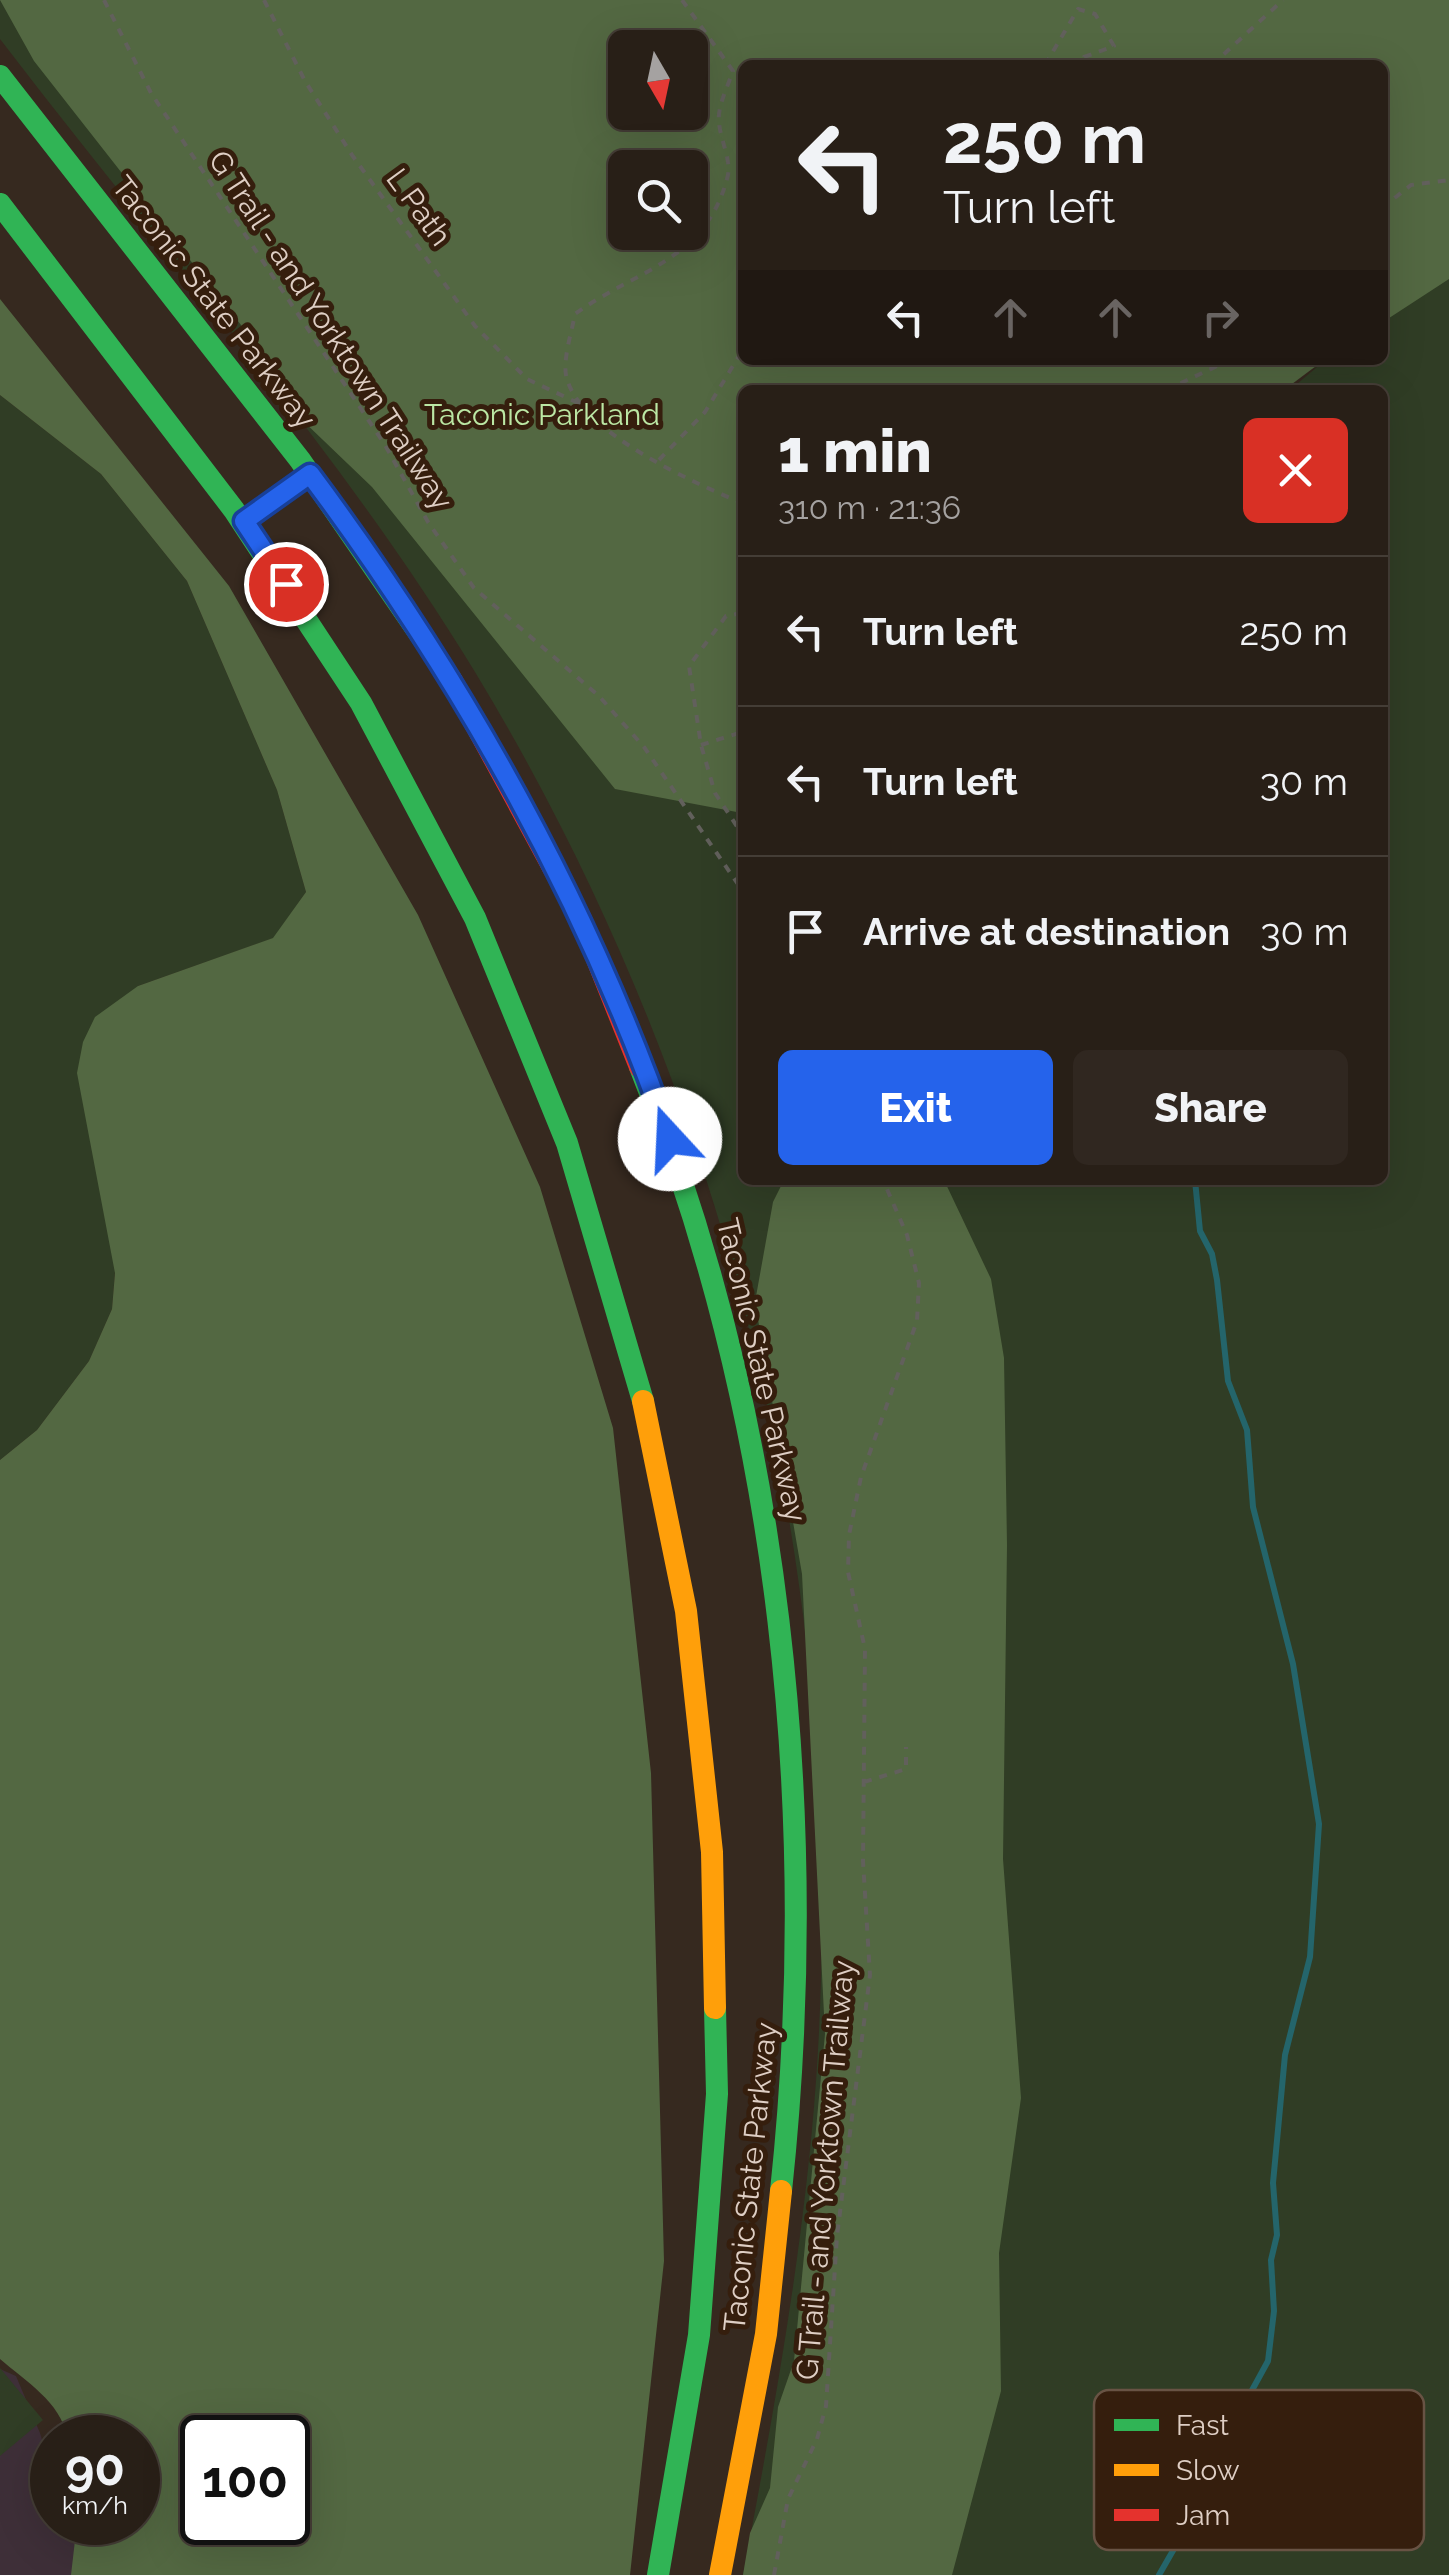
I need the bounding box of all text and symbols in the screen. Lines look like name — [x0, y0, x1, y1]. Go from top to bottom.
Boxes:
north arrow — [608, 30, 708, 130]
map controls — [608, 30, 708, 250]
text: 250 m — [943, 97, 1146, 179]
icon: left — [778, 100, 908, 230]
street label: G Trail - and Yorktown Trailway — [202, 144, 460, 516]
button: search — [608, 150, 708, 250]
street label: L Path — [379, 162, 459, 252]
street label: Taconic State Parkway — [105, 169, 323, 435]
text: Turn left — [943, 181, 1115, 234]
icon: left — [878, 290, 933, 345]
icon: ahead — [983, 290, 1038, 345]
icon: ahead — [1088, 290, 1143, 345]
icon: right — [1193, 290, 1248, 345]
park label: Taconic Parkland — [424, 397, 660, 432]
text: 1 min — [778, 416, 932, 486]
button: close — [1243, 418, 1348, 523]
text: 310 m · 21:36 — [778, 489, 961, 526]
pin — [244, 542, 329, 627]
icon: arrive — [259, 557, 314, 612]
icon: left — [778, 604, 833, 659]
text: Turn left — [863, 609, 1018, 654]
text: 250 m — [1240, 609, 1348, 654]
icon: left — [778, 754, 833, 809]
text: Turn left — [863, 759, 1018, 804]
text: 30 m — [1260, 759, 1348, 804]
icon: arrive — [778, 904, 833, 959]
text: Arrive at destination — [863, 909, 1230, 954]
text: 30 m — [1260, 909, 1348, 954]
button: Exit — [778, 1050, 1053, 1165]
button: Share — [1073, 1050, 1348, 1165]
position arrow — [618, 1087, 722, 1191]
street label: Taconic State Parkway — [710, 1215, 814, 1525]
street label: G Trail - and Yorktown Trailway — [789, 1959, 861, 2381]
street label: Taconic State Parkway — [716, 2021, 784, 2333]
legend — [1094, 2390, 1424, 2550]
text: Fast — [1176, 2409, 1229, 2442]
speed limit sign: 100 — [180, 2415, 310, 2545]
text: 90 — [65, 2438, 125, 2497]
text: Slow — [1176, 2454, 1240, 2487]
text: km/h — [62, 2490, 128, 2520]
text: Jam — [1176, 2499, 1230, 2532]

